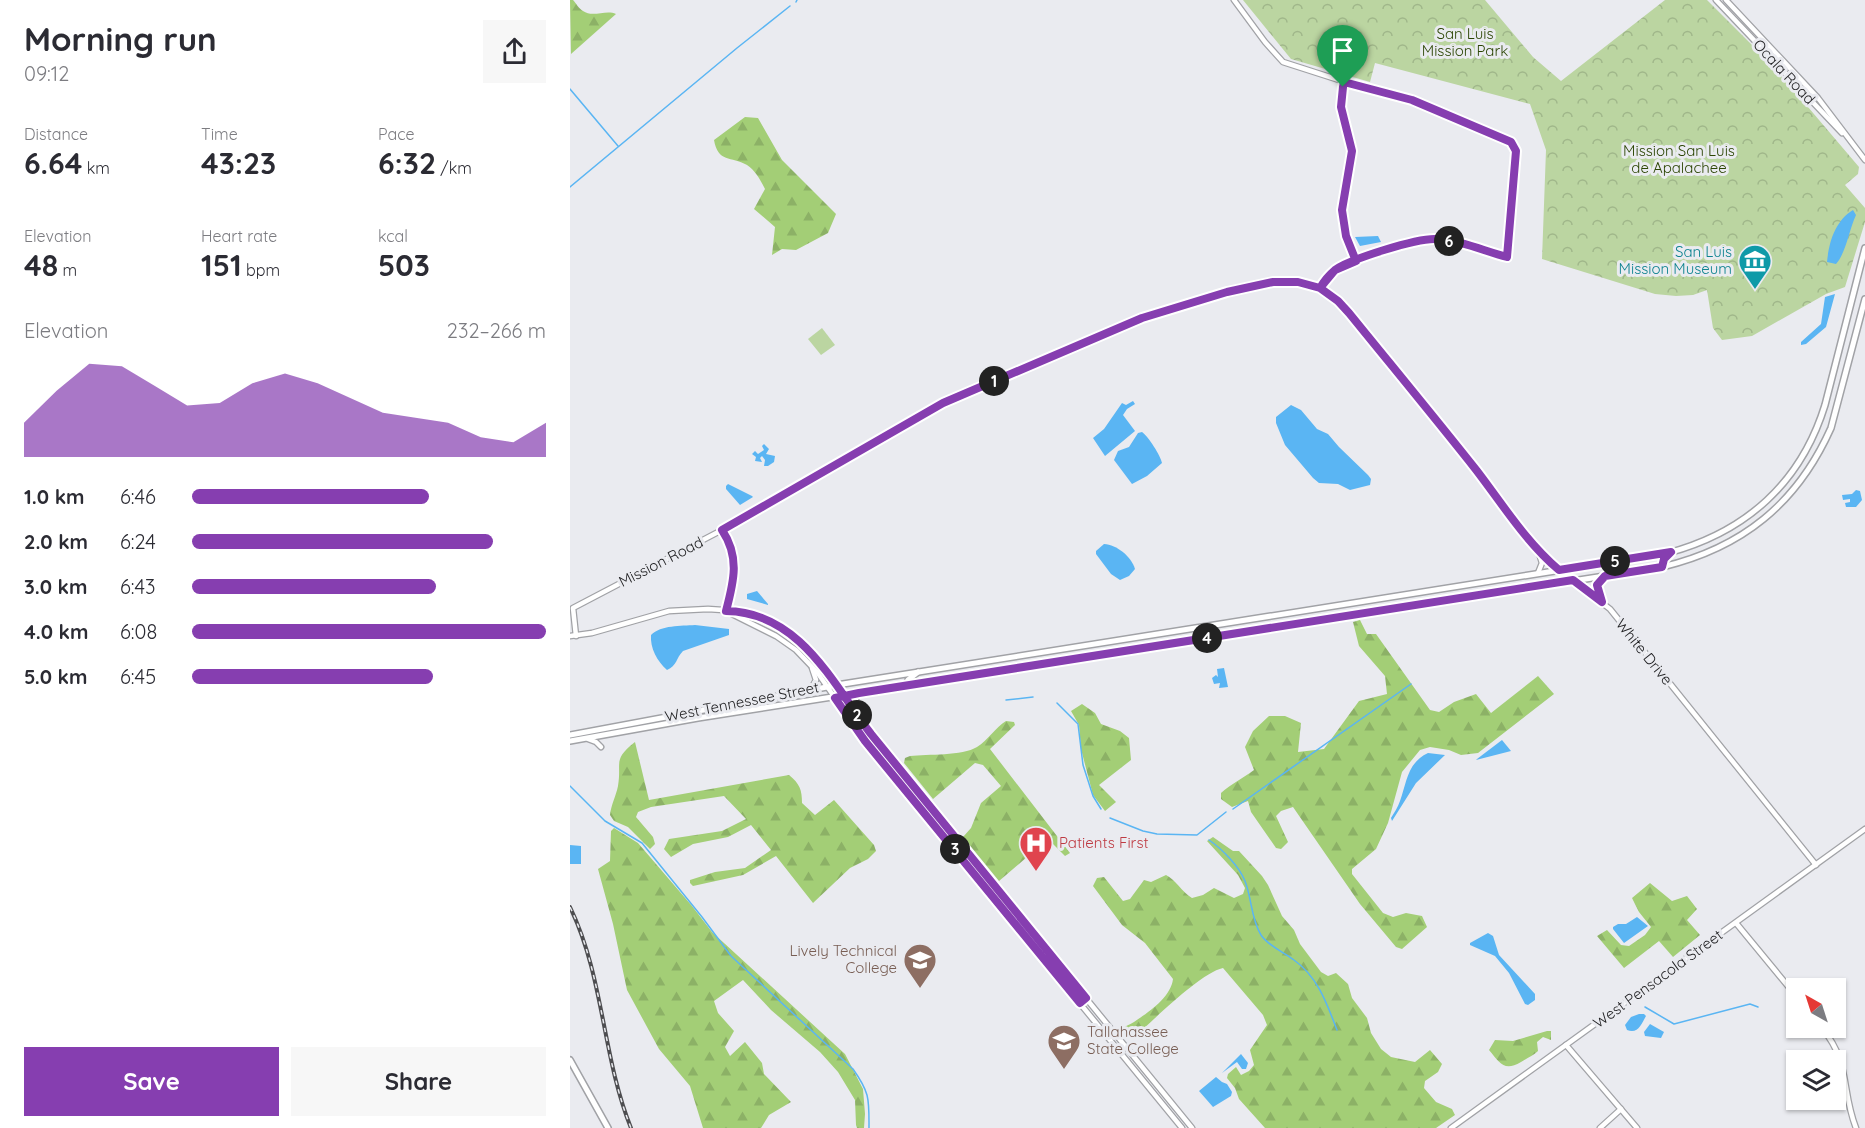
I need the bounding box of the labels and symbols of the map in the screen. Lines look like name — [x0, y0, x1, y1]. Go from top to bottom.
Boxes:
park label: San Luis Mission Park — [1422, 24, 1508, 60]
pin — [1317, 25, 1368, 87]
street label: Ocala Road — [1749, 35, 1819, 108]
park label: Mission San Luis de Apalachee — [1623, 141, 1735, 177]
pin: 6 — [1434, 226, 1464, 256]
place label: San Luis Mission Museum — [1619, 242, 1732, 278]
museum icon: San Luis Mission Museum — [1737, 243, 1773, 290]
pin: 1 — [979, 366, 1009, 396]
street label: Mission Road — [616, 532, 706, 591]
pin: 5 — [1600, 546, 1630, 576]
street label: White Drive — [1612, 615, 1677, 689]
pin: 4 — [1192, 623, 1222, 653]
street label: West Tennessee Street — [663, 677, 821, 726]
pin: 2 — [842, 700, 872, 730]
hospital icon: Patients First — [1018, 825, 1054, 872]
place label: Patients First — [1059, 833, 1149, 852]
pin: 3 — [940, 834, 970, 864]
street label: West Pensacola Street — [1589, 925, 1726, 1032]
place label: Lively Technical College — [789, 941, 897, 977]
school or university icon: Lively Technical College — [902, 942, 938, 989]
north arrow — [1786, 978, 1846, 1038]
place label: Tallahassee State College — [1087, 1022, 1179, 1058]
school or university icon: Tallahassee State College — [1046, 1023, 1082, 1070]

